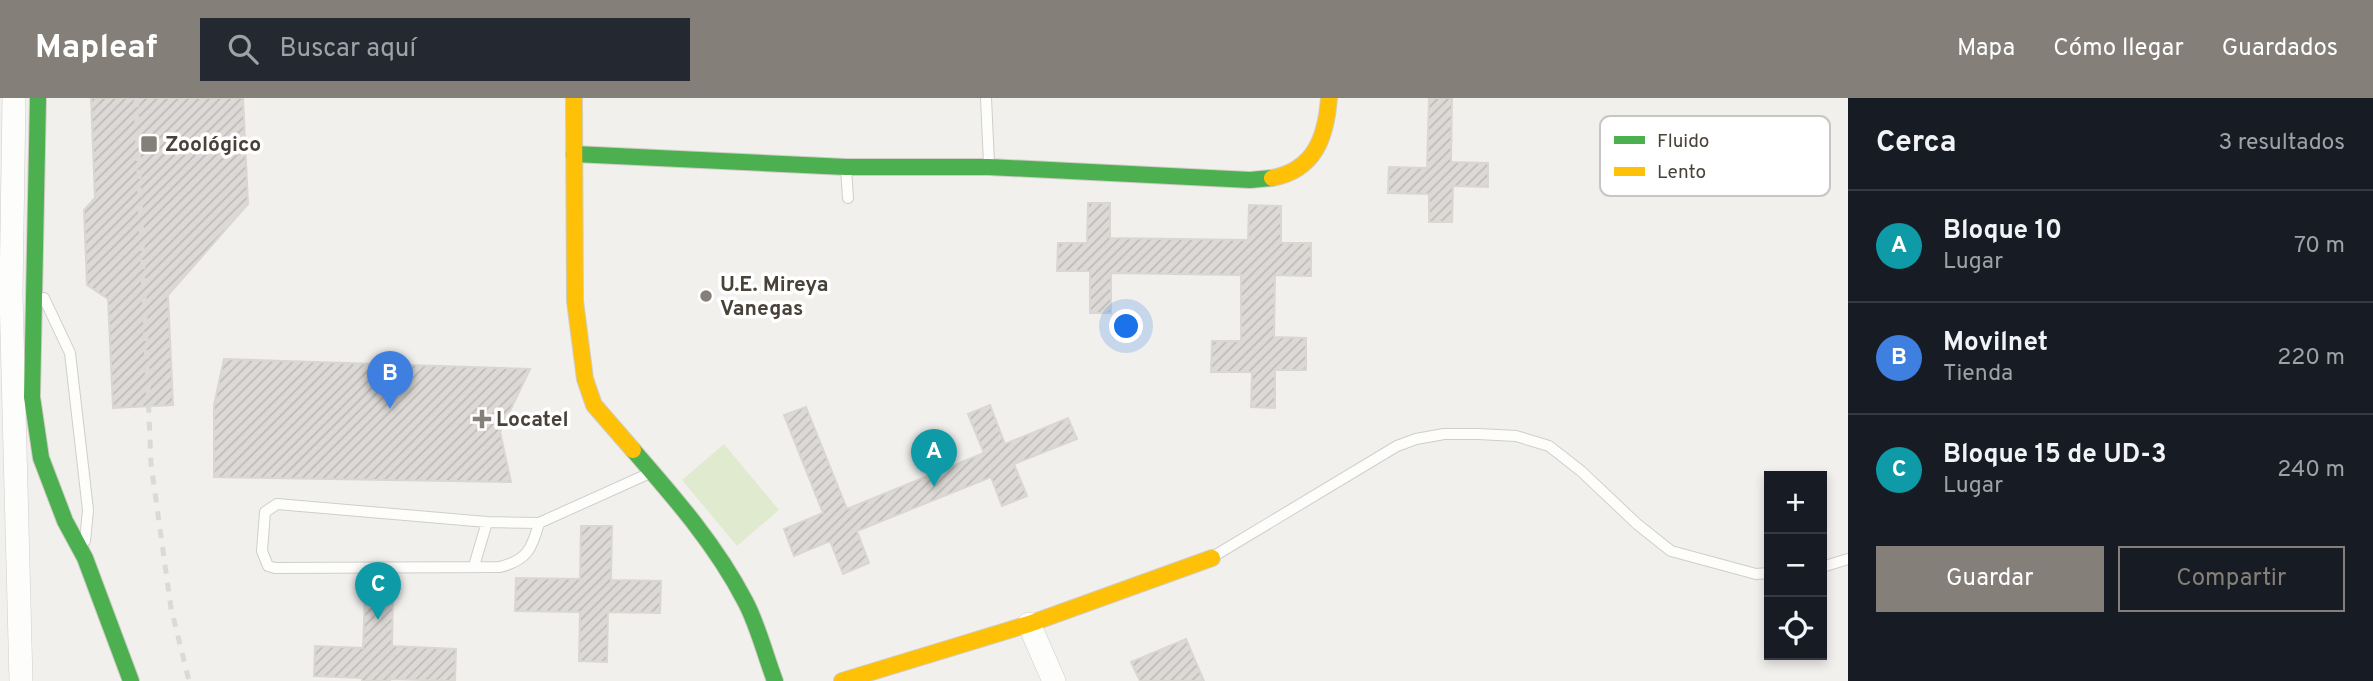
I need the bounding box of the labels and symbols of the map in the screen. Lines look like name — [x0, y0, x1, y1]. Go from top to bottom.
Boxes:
legend — [1600, 116, 1830, 196]
text: Fluido — [1657, 130, 1709, 154]
place label: Zoológico — [165, 132, 261, 159]
marker: Zoológico — [139, 134, 159, 154]
text: Lento — [1657, 161, 1706, 185]
place label: U.E. Mireya Vanegas — [720, 272, 828, 323]
marker: U.E. Mireya Vanegas — [698, 288, 714, 304]
your location — [1109, 309, 1143, 343]
pin: B — [367, 351, 413, 409]
place label: Locatel — [496, 407, 569, 434]
marker: Locatel — [474, 411, 490, 427]
pin: A — [911, 429, 957, 487]
pin: C — [355, 562, 401, 620]

